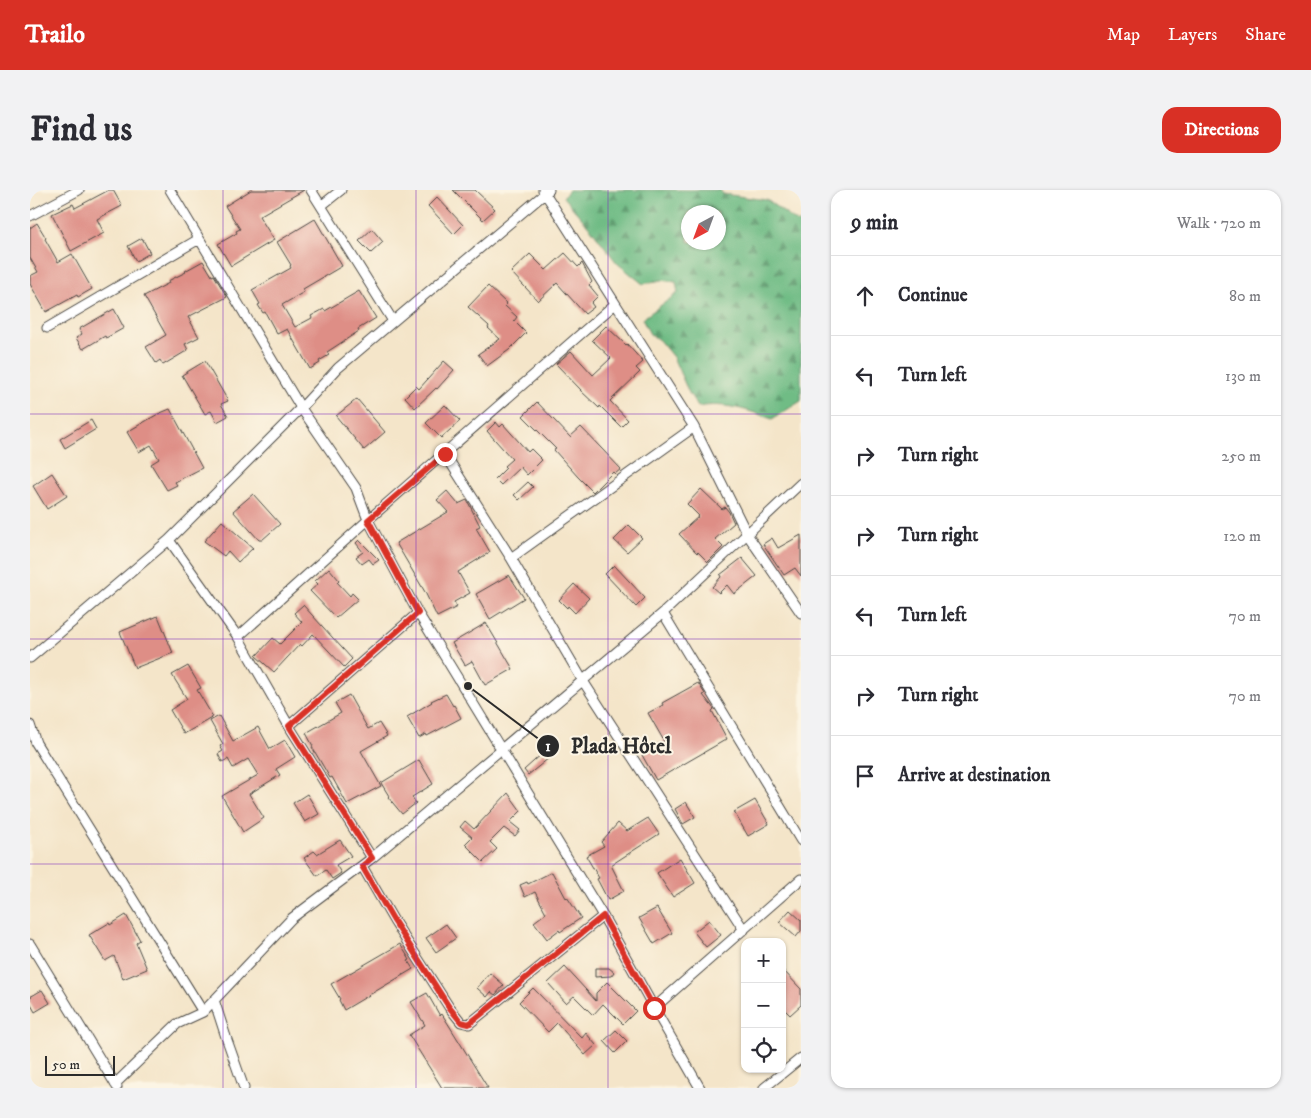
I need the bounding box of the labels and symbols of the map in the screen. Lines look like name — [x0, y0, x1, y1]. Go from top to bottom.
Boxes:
north arrow — [681, 205, 726, 250]
route end — [434, 443, 457, 466]
callout: Plada Hôtel — [535, 728, 681, 764]
text: Plada Hôtel — [571, 734, 672, 760]
text: 1 — [545, 737, 551, 756]
route start — [643, 997, 666, 1020]
scale bar — [45, 1053, 115, 1076]

